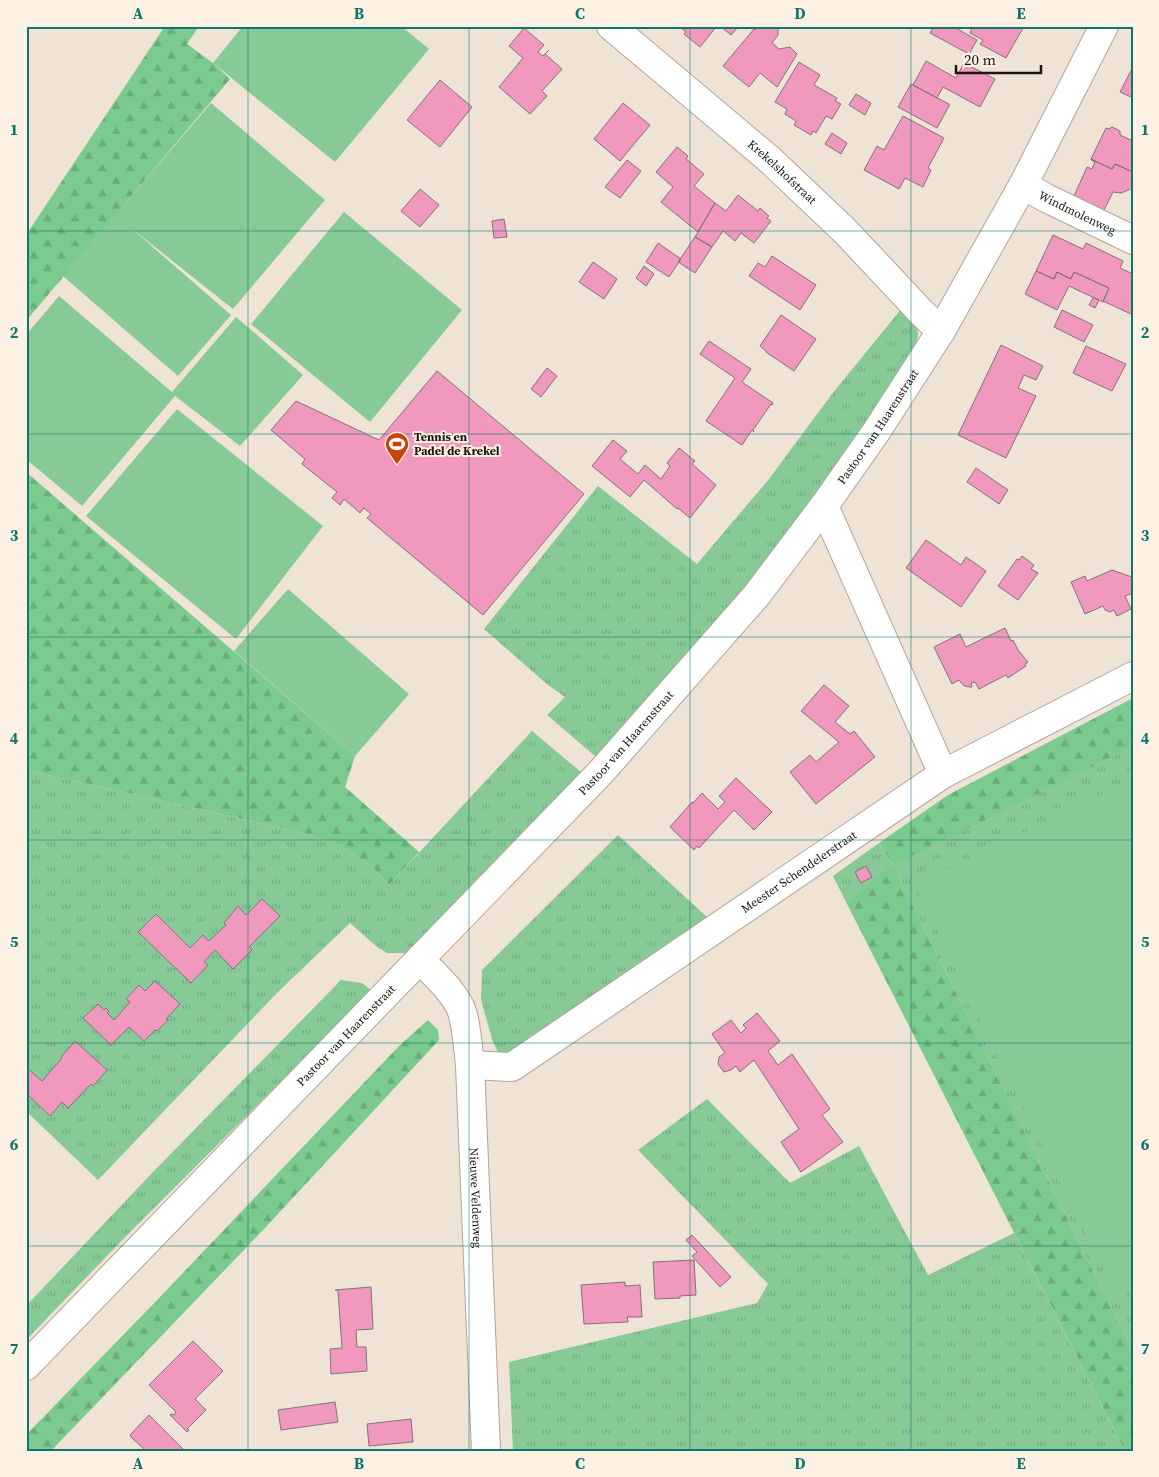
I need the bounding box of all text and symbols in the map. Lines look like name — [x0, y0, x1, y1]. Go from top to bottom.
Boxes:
text: A — [133, 2, 144, 24]
text: B — [354, 2, 365, 24]
text: C — [575, 2, 585, 24]
text: D — [794, 2, 806, 24]
text: E — [1016, 2, 1026, 24]
scale bar — [956, 42, 1042, 74]
text: 20 m — [964, 49, 996, 70]
text: 1 — [10, 118, 18, 140]
text: 1 — [1141, 118, 1149, 140]
street label: Krekelshofstraat — [744, 136, 820, 208]
street label: Windmolenweg — [1036, 187, 1119, 239]
text: 2 — [10, 321, 19, 343]
text: 2 — [1141, 321, 1150, 343]
street label: Pastoor van Haarenstraat — [834, 366, 922, 487]
place label: Tennis en Padel de Krekel — [414, 429, 500, 459]
sports icon: Tennis en Padel de Krekel — [384, 431, 410, 465]
text: 3 — [10, 524, 19, 546]
text: 3 — [1141, 524, 1150, 546]
street label: Pastoor van Haarenstraat — [575, 687, 677, 799]
text: 4 — [10, 727, 19, 749]
text: 4 — [1141, 727, 1150, 749]
street label: Meester Schendelerstraat — [738, 827, 860, 917]
text: 5 — [10, 930, 19, 952]
text: 5 — [1141, 930, 1150, 952]
street label: Pastoor van Haarenstraat — [293, 981, 399, 1090]
text: 6 — [10, 1133, 19, 1155]
text: 6 — [1141, 1133, 1150, 1155]
street label: Nieuwe Veldenweg — [465, 1147, 486, 1248]
text: 7 — [10, 1337, 19, 1359]
text: 7 — [1141, 1337, 1150, 1359]
text: A — [133, 1452, 144, 1474]
text: B — [354, 1452, 365, 1474]
text: C — [575, 1452, 585, 1474]
text: D — [794, 1452, 806, 1474]
text: E — [1016, 1452, 1026, 1474]

